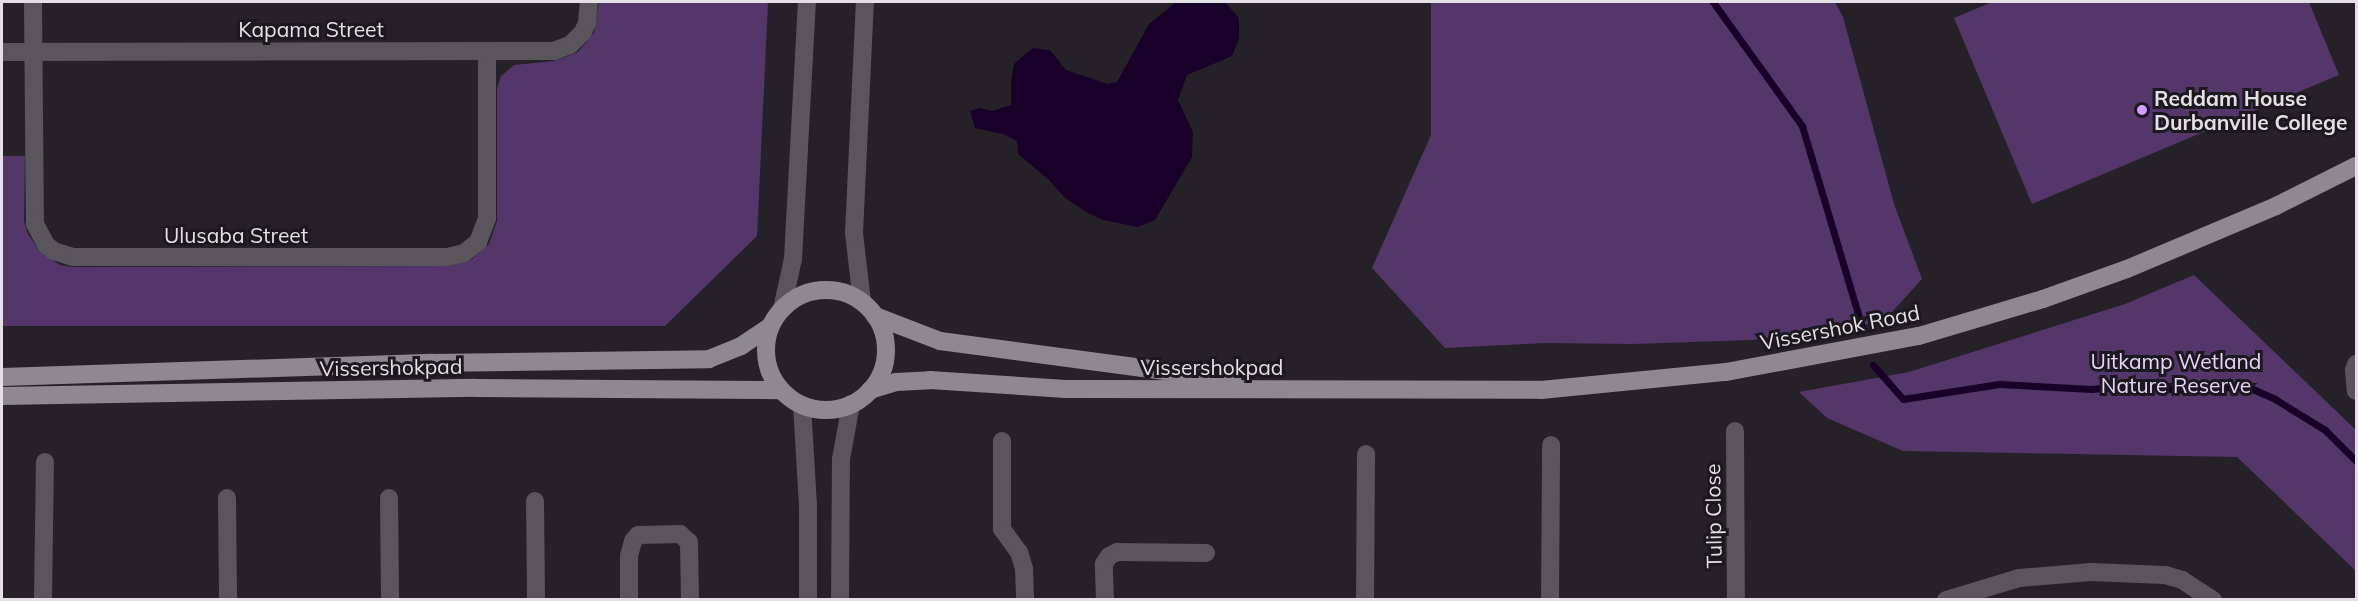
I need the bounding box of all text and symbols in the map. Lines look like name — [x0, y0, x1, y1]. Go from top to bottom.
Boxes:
street label: Kapama Street — [238, 16, 384, 42]
place label: Reddam House Durbanville College — [2154, 85, 2348, 135]
marker: Reddam House Durbanville College — [2135, 103, 2149, 117]
street label: Ulusaba Street — [164, 222, 308, 248]
street label: Vissershok Road — [1758, 299, 1922, 355]
park label: Uitkamp Wetland Nature Reserve — [2091, 348, 2261, 398]
street label: Vissershokpad — [319, 353, 463, 381]
street label: Vissershokpad — [1141, 354, 1283, 380]
street label: Tulip Close — [1699, 464, 1727, 568]

